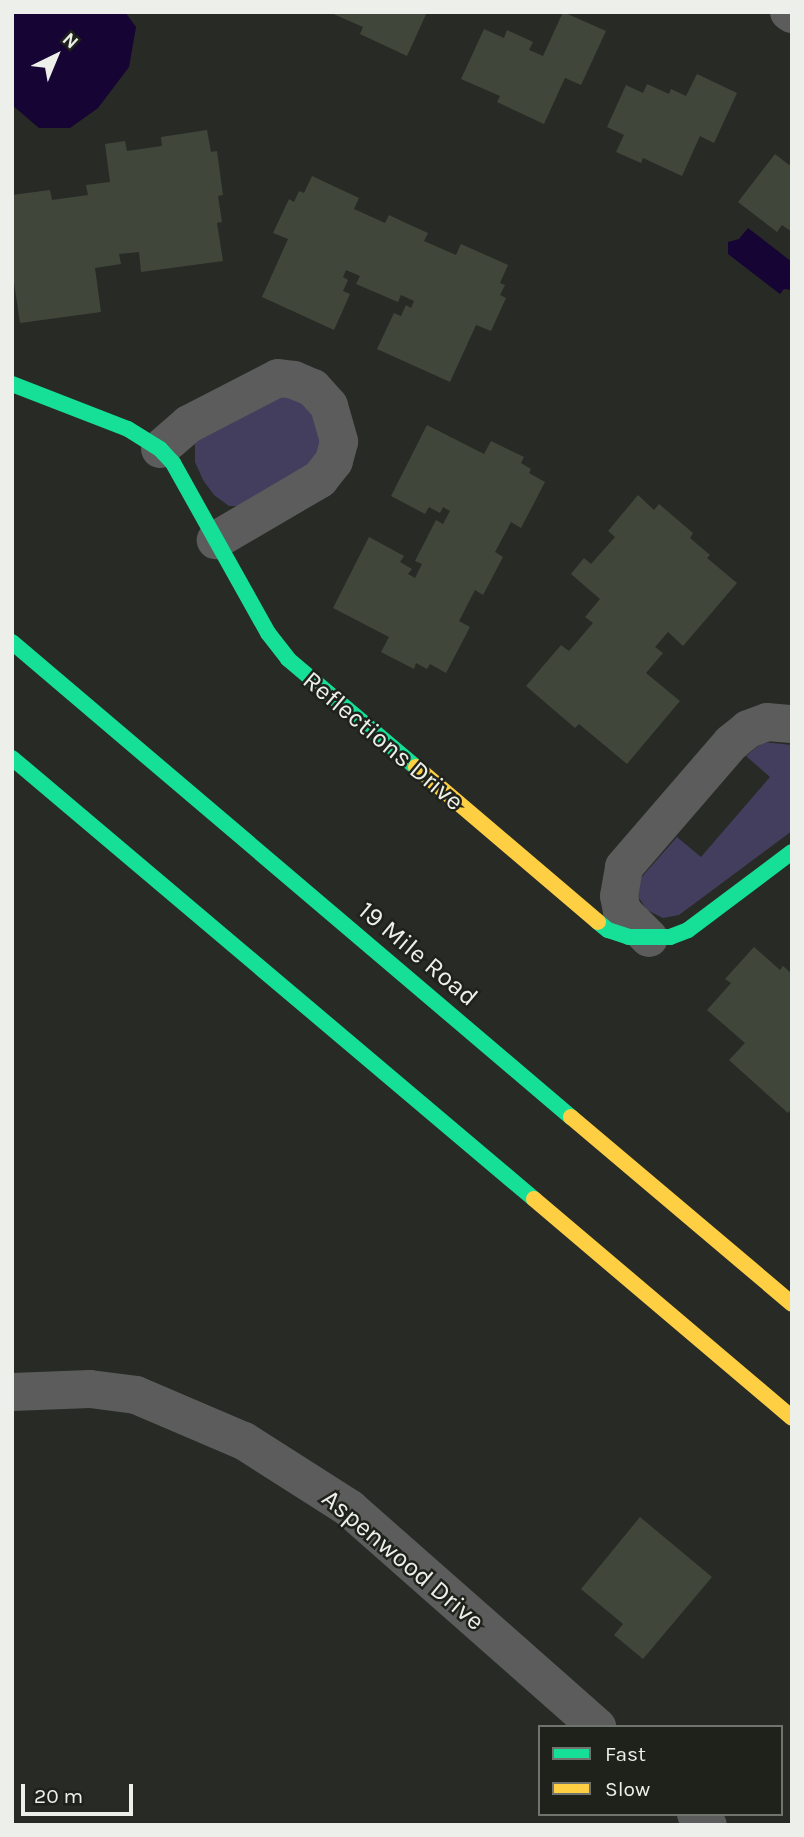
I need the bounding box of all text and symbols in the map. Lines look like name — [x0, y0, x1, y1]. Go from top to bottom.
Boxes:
north arrow — [21, 21, 91, 91]
text: N — [58, 28, 83, 53]
street label: Reflections Drive — [296, 665, 470, 817]
street label: 19 Mile Road — [352, 895, 484, 1013]
street label: Aspenwood Drive — [315, 1483, 491, 1637]
legend — [538, 1725, 783, 1816]
text: Fast — [605, 1742, 646, 1766]
scale bar — [24, 1770, 136, 1814]
text: Slow — [605, 1777, 650, 1801]
text: 20 m — [34, 1784, 83, 1808]

